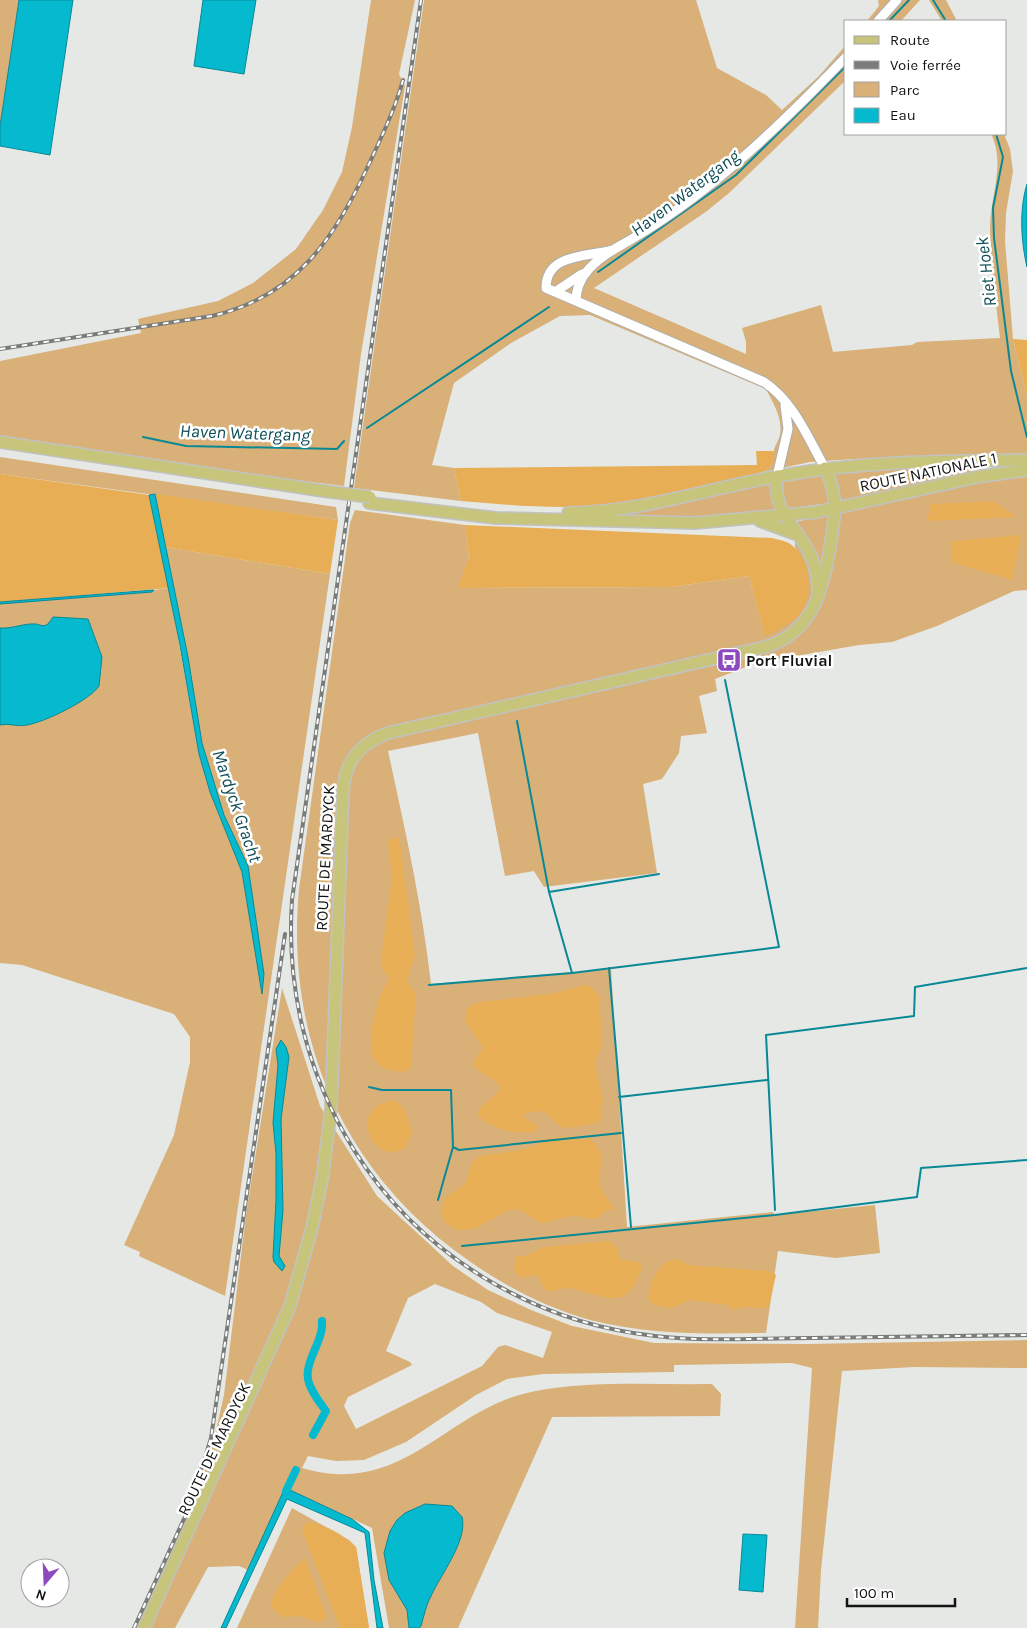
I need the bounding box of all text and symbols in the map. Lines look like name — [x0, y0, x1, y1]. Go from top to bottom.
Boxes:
legend — [844, 20, 1007, 135]
text: Route — [890, 31, 930, 49]
text: Voie ferrée — [890, 56, 961, 74]
text: Parc — [890, 81, 920, 99]
text: Eau — [890, 106, 916, 124]
water label: Haven Watergang — [626, 144, 744, 241]
water label: Riet Hoek — [971, 235, 1001, 308]
water label: Haven Watergang — [179, 420, 311, 446]
street label: ROUTE NATIONALE 1 — [858, 448, 998, 496]
bus stop icon: Port Fluvial — [716, 647, 742, 673]
place label: Port Fluvial — [746, 651, 832, 670]
water label: Mardyck Gracht — [207, 747, 267, 866]
street label: ROUTE DE MARDYCK — [312, 785, 338, 931]
street label: ROUTE DE MARDYCK — [174, 1379, 255, 1519]
north arrow — [20, 1558, 70, 1608]
scale bar — [847, 1576, 954, 1608]
text: 100 m — [854, 1584, 894, 1602]
text: N — [33, 1585, 48, 1604]

